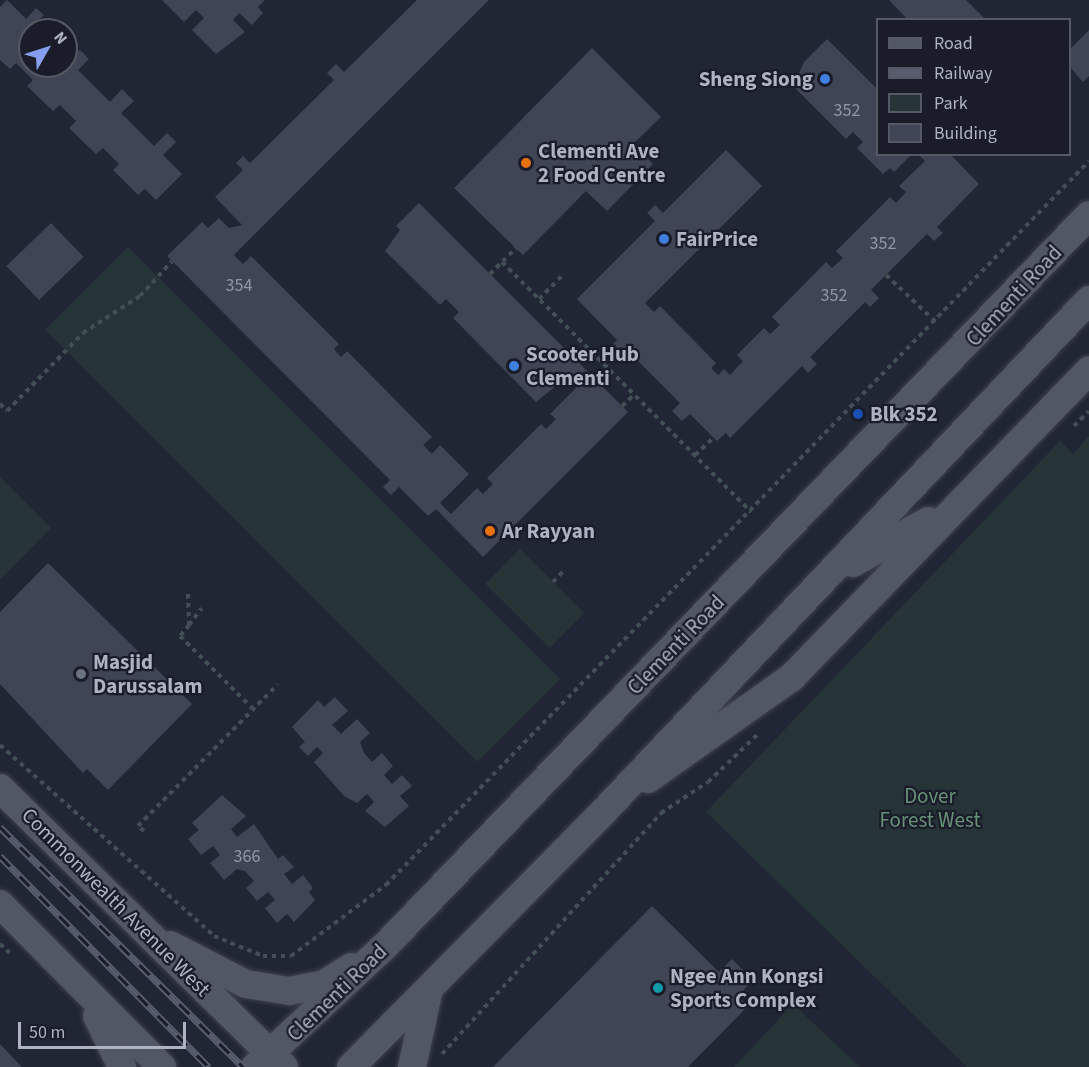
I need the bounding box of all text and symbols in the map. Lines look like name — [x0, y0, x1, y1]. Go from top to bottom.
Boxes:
north arrow — [18, 18, 78, 78]
legend — [876, 18, 1071, 156]
text: N — [49, 27, 72, 49]
text: Road — [934, 31, 973, 56]
text: Railway — [934, 61, 993, 86]
place label: Sheng Siong — [699, 66, 813, 92]
marker: Sheng Siong — [818, 72, 832, 86]
text: Park — [934, 91, 968, 116]
house number: 352 — [834, 100, 860, 122]
text: Building — [934, 121, 997, 146]
place label: Clementi Ave 2 Food Centre — [538, 138, 666, 188]
marker: Clementi Ave 2 Food Centre — [519, 156, 533, 170]
place label: FairPrice — [676, 226, 758, 252]
marker: FairPrice — [657, 232, 671, 246]
house number: 352 — [870, 233, 896, 255]
street label: Clementi Road — [961, 240, 1067, 352]
house number: 354 — [226, 275, 252, 297]
house number: 352 — [821, 285, 847, 307]
place label: Scooter Hub Clementi — [526, 341, 639, 391]
marker: Scooter Hub Clementi — [507, 359, 521, 373]
place label: Blk 352 — [870, 401, 938, 427]
marker: Blk 352 — [851, 407, 865, 421]
place label: Ar Rayyan — [502, 518, 595, 544]
marker: Ar Rayyan — [483, 524, 497, 538]
street label: Clementi Road — [622, 590, 730, 700]
place label: Masjid Darussalam — [93, 649, 202, 699]
marker: Masjid Darussalam — [74, 667, 88, 681]
park label: Dover Forest West — [879, 783, 981, 833]
street label: Commonwealth Avenue West — [17, 803, 215, 1001]
house number: 366 — [234, 846, 260, 868]
street label: Clementi Road — [282, 939, 392, 1047]
place label: Ngee Ann Kongsi Sports Complex — [670, 963, 824, 1013]
marker: Ngee Ann Kongsi Sports Complex — [651, 981, 665, 995]
scale bar — [21, 1010, 189, 1048]
text: 50 m — [29, 1020, 65, 1045]

